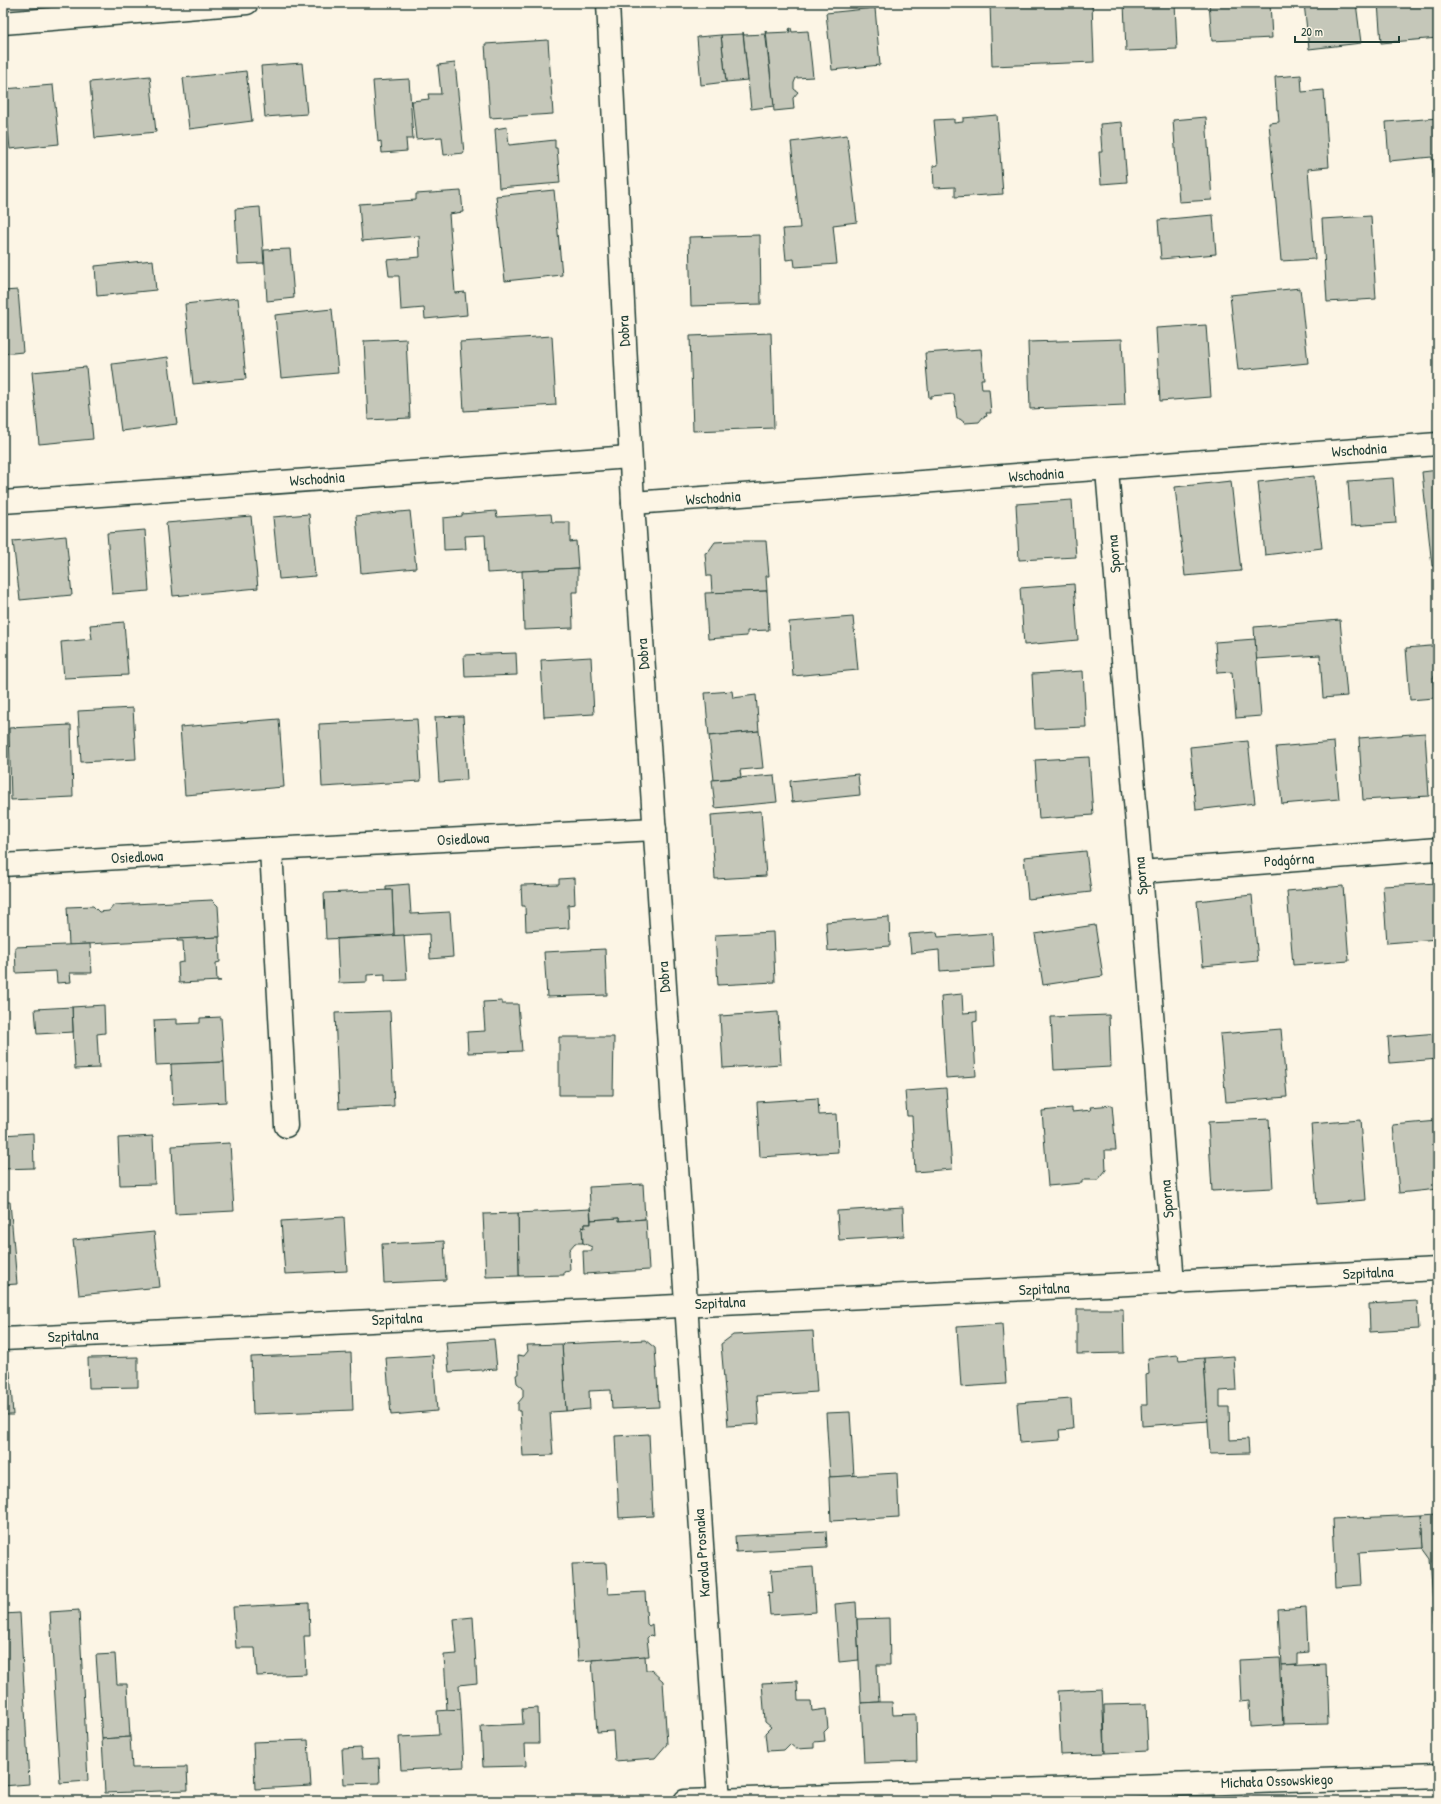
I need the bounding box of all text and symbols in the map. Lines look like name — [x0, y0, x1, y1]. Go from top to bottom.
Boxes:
scale bar — [1295, 18, 1399, 44]
text: 20 m — [1301, 23, 1323, 40]
street label: Dobra — [612, 315, 635, 347]
street label: Wschodnia — [1331, 437, 1387, 462]
street label: Wschodnia — [1008, 462, 1064, 487]
street label: Wschodnia — [289, 466, 345, 491]
street label: Wschodnia — [685, 485, 741, 510]
street label: Sporna — [1101, 534, 1126, 574]
street label: Dobra — [631, 638, 654, 670]
street label: Osiedlowa — [436, 827, 490, 850]
street label: Osiedlowa — [110, 845, 164, 868]
street label: Podgórna — [1263, 847, 1315, 872]
street label: Sporna — [1128, 856, 1153, 896]
street label: Dobra — [652, 961, 675, 993]
street label: Sporna — [1154, 1179, 1179, 1219]
street label: Szpitalna — [1342, 1261, 1394, 1284]
street label: Szpitalna — [1018, 1277, 1070, 1300]
street label: Szpitalna — [694, 1291, 746, 1314]
street label: Szpitalna — [371, 1307, 423, 1330]
street label: Szpitalna — [47, 1324, 99, 1347]
street label: Karola Prosnaka — [688, 1508, 715, 1598]
street label: Michała Ossowskiego — [1221, 1768, 1333, 1793]

